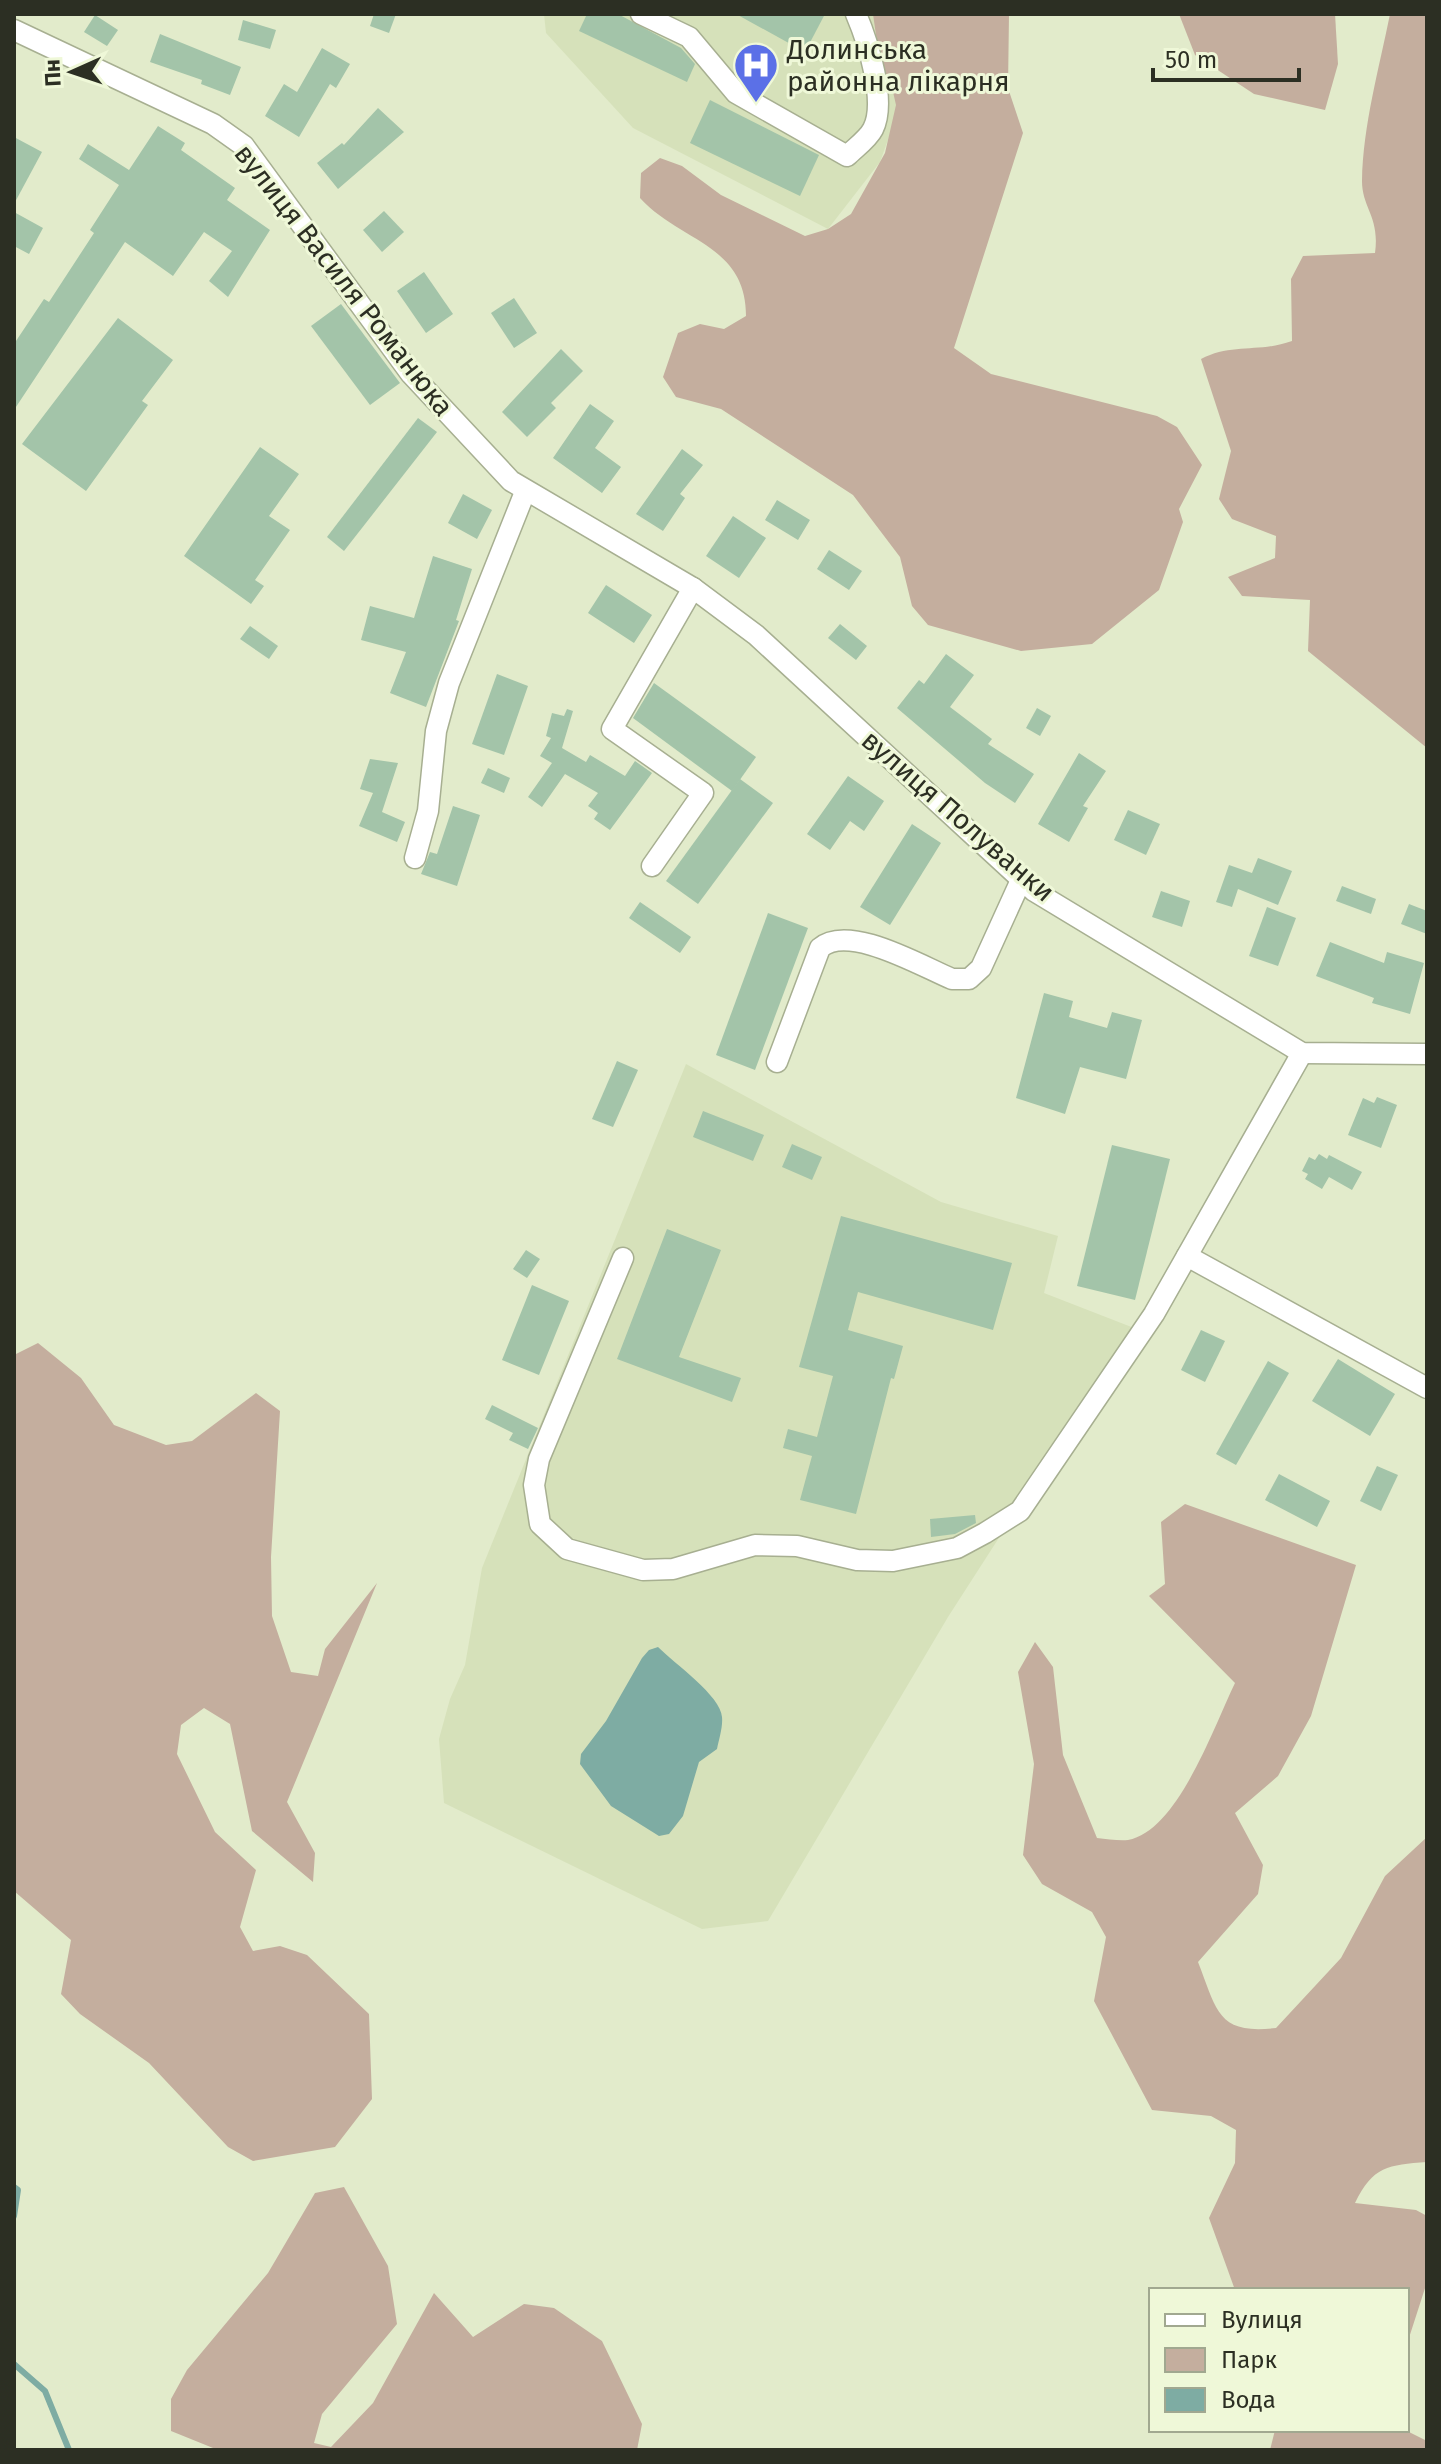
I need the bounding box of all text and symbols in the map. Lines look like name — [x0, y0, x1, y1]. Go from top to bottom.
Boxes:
north arrow — [32, 32, 112, 112]
scale bar — [1153, 32, 1299, 82]
place label: Долинська районна лікарня — [786, 33, 1010, 98]
hospital icon: Долинська районна лікарня — [732, 41, 780, 104]
text: 50 m — [1165, 46, 1217, 74]
text: Пн — [38, 59, 67, 87]
street label: вулиця Василя Романюка — [228, 137, 460, 423]
street label: вулиця Полуванки — [855, 723, 1061, 909]
legend — [1149, 2288, 1409, 2432]
text: Вулиця — [1221, 2306, 1303, 2334]
text: Парк — [1221, 2346, 1278, 2374]
text: Вода — [1221, 2386, 1276, 2414]

